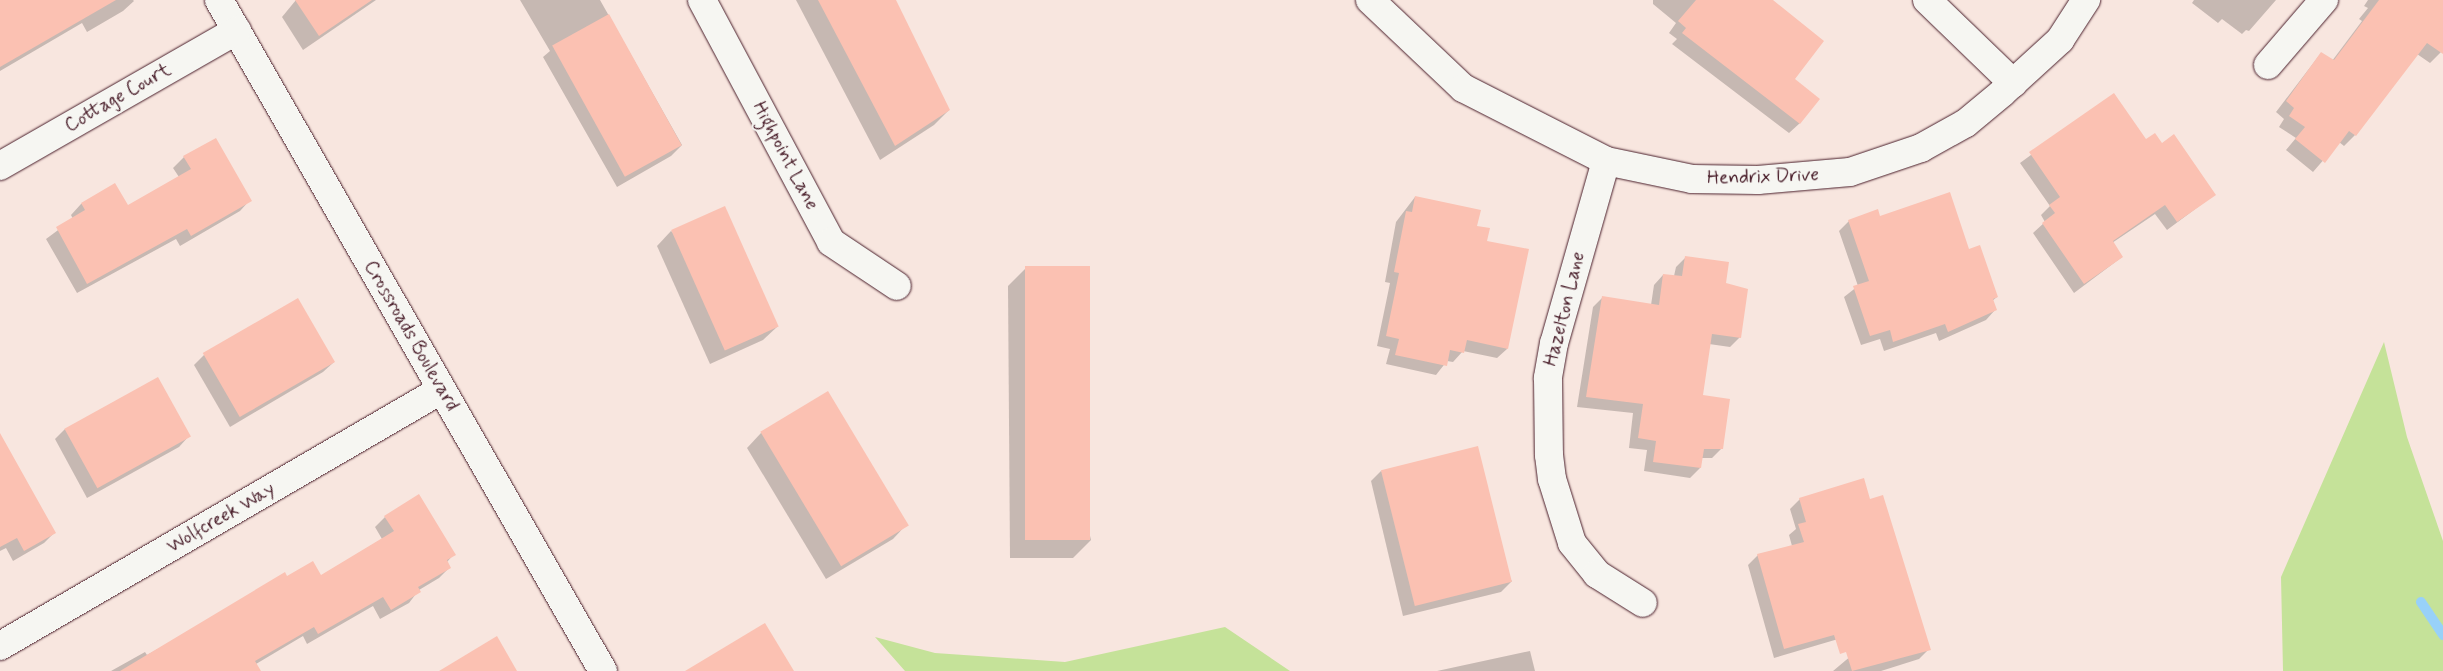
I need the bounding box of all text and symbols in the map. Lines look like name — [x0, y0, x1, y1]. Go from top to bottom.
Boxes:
street label: Cottage Court — [62, 59, 174, 137]
street label: Highpoint Lane — [747, 98, 823, 214]
street label: Hendrix Drive — [1707, 164, 1819, 190]
street label: Hazelton Lane — [1540, 249, 1590, 369]
street label: Crossroads Boulevard — [359, 257, 463, 415]
street label: Wolfcreek Way — [163, 478, 279, 558]

